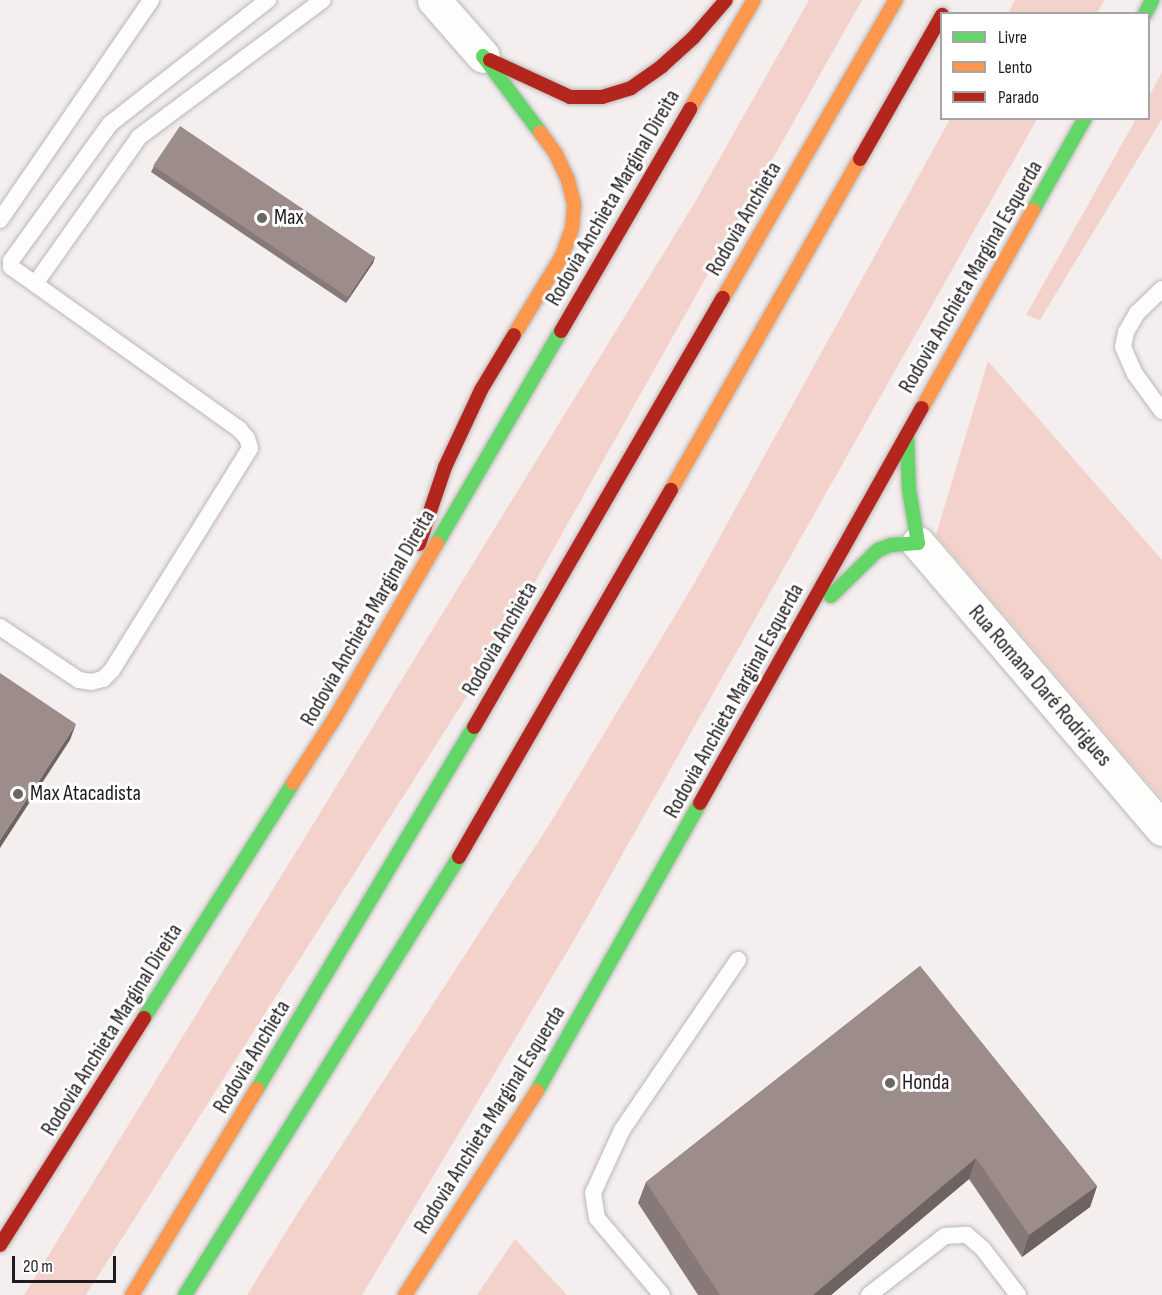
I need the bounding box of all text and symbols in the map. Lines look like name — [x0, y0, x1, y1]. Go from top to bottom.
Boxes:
legend — [940, 12, 1150, 120]
text: Livre — [998, 27, 1027, 48]
text: Lento — [998, 57, 1032, 78]
street label: Rodovia Anchieta Marginal Direita — [540, 85, 686, 311]
text: Parado — [998, 87, 1039, 108]
street label: Rodovia Anchieta Marginal Esquerda — [894, 156, 1048, 398]
street label: Rodovia Anchieta — [701, 157, 787, 281]
place label: Max — [274, 205, 304, 231]
marker: Max — [255, 211, 269, 225]
street label: Rodovia Anchieta Marginal Direita — [295, 505, 441, 731]
street label: Rodovia Anchieta — [457, 577, 543, 701]
street label: Rodovia Anchieta Marginal Esquerda — [658, 579, 810, 823]
street label: Rua Romana Daré Rodrigues — [963, 600, 1117, 772]
place label: Max Atacadista — [30, 781, 141, 807]
marker: Max Atacadista — [11, 787, 25, 801]
street label: Rodovia Anchieta Marginal Direita — [36, 919, 188, 1141]
street label: Rodovia Anchieta — [208, 996, 296, 1118]
street label: Rodovia Anchieta Marginal Esquerda — [409, 1001, 571, 1239]
place label: Honda — [902, 1070, 949, 1096]
marker: Honda — [883, 1076, 897, 1090]
scale bar — [15, 1244, 118, 1282]
text: 20 m — [23, 1256, 53, 1277]

